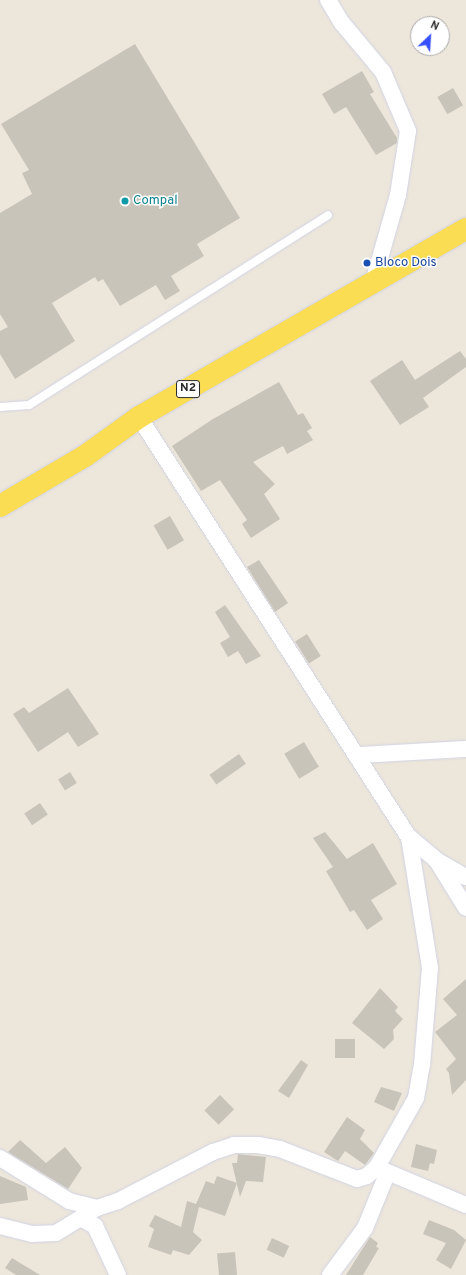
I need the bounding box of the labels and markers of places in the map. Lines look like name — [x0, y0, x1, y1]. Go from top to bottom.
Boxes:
place label: Compal — [133, 193, 178, 209]
marker: Compal — [120, 196, 130, 206]
place label: Bloco Dois — [375, 255, 437, 271]
marker: Bloco Dois — [362, 258, 372, 268]

